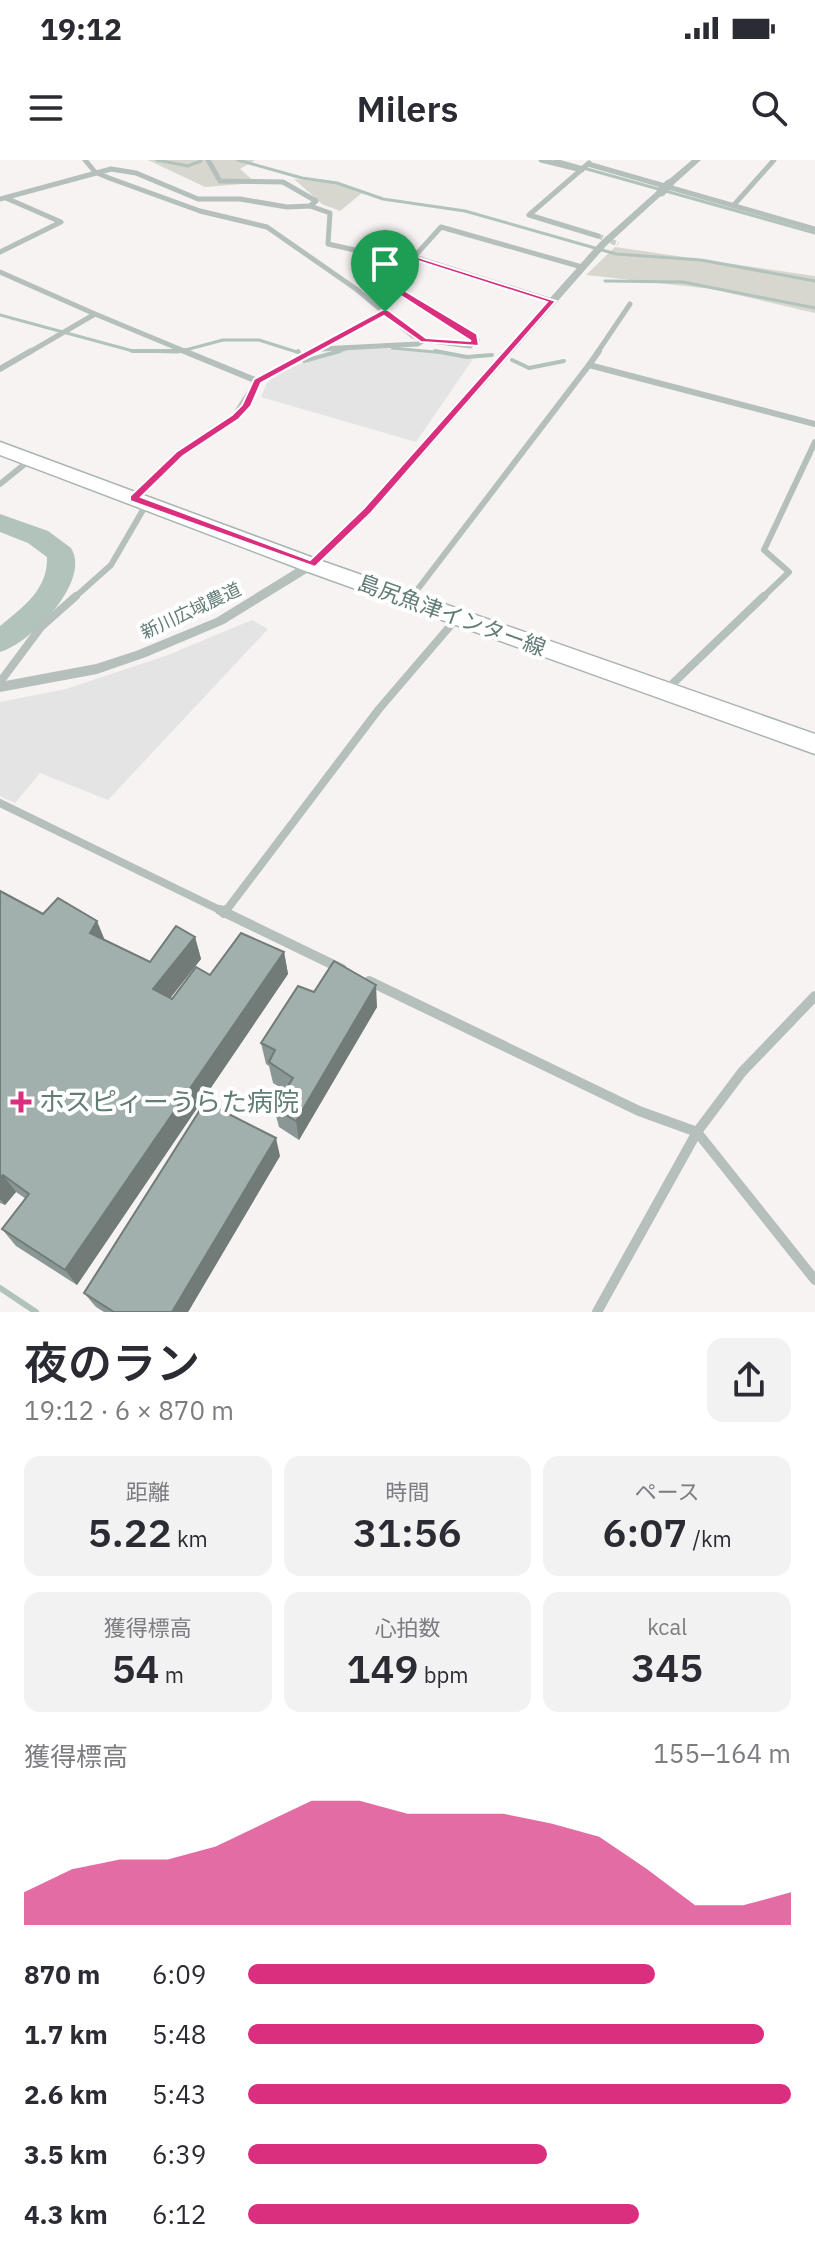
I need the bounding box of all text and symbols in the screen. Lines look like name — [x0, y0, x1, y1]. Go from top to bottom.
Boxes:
text: 19:12 — [40, 9, 122, 48]
text: Milers — [356, 85, 459, 132]
icon: menu — [24, 86, 68, 130]
icon: search — [747, 86, 791, 130]
pin — [351, 230, 419, 312]
icon: arrive — [363, 242, 407, 286]
street label: 島尻魚津インター線 — [354, 567, 550, 662]
street label: 新川広域農道 — [137, 577, 245, 644]
place label: ホスピィーうらた病院 — [39, 1084, 299, 1118]
marker: ホスピィーうらた病院 — [10, 1091, 32, 1113]
text: 夜のラン — [24, 1334, 200, 1391]
button: share — [707, 1338, 791, 1422]
text: 19:12 · 6 × 870 m — [24, 1393, 234, 1427]
text: 距離 — [126, 1477, 170, 1506]
text: 時間 — [385, 1477, 430, 1506]
text: ペース — [635, 1477, 700, 1506]
text: 5.22 — [88, 1506, 172, 1558]
text: 31:56 — [353, 1506, 462, 1558]
text: 6:07 — [603, 1506, 687, 1558]
text: km — [172, 1524, 208, 1553]
text: /km — [687, 1524, 732, 1553]
text: kcal — [647, 1612, 687, 1641]
text: 獲得標高 — [104, 1613, 192, 1642]
text: 心拍数 — [374, 1613, 441, 1642]
text: 345 — [631, 1641, 703, 1693]
text: 54 — [112, 1642, 160, 1694]
text: 149 — [347, 1642, 419, 1694]
text: m — [160, 1660, 184, 1689]
text: bpm — [419, 1660, 468, 1689]
text: 155–164 m — [653, 1736, 791, 1770]
text: 獲得標高 — [24, 1739, 128, 1773]
text: 870 m — [24, 1957, 100, 1991]
text: 6:09 — [152, 1957, 206, 1991]
text: 1.7 km — [24, 2017, 108, 2051]
text: 5:48 — [152, 2017, 206, 2051]
text: 2.6 km — [24, 2077, 108, 2111]
text: 5:43 — [152, 2077, 206, 2111]
text: 3.5 km — [24, 2137, 108, 2171]
text: 6:39 — [152, 2137, 206, 2171]
text: 4.3 km — [24, 2197, 108, 2231]
text: 6:12 — [152, 2197, 206, 2231]

